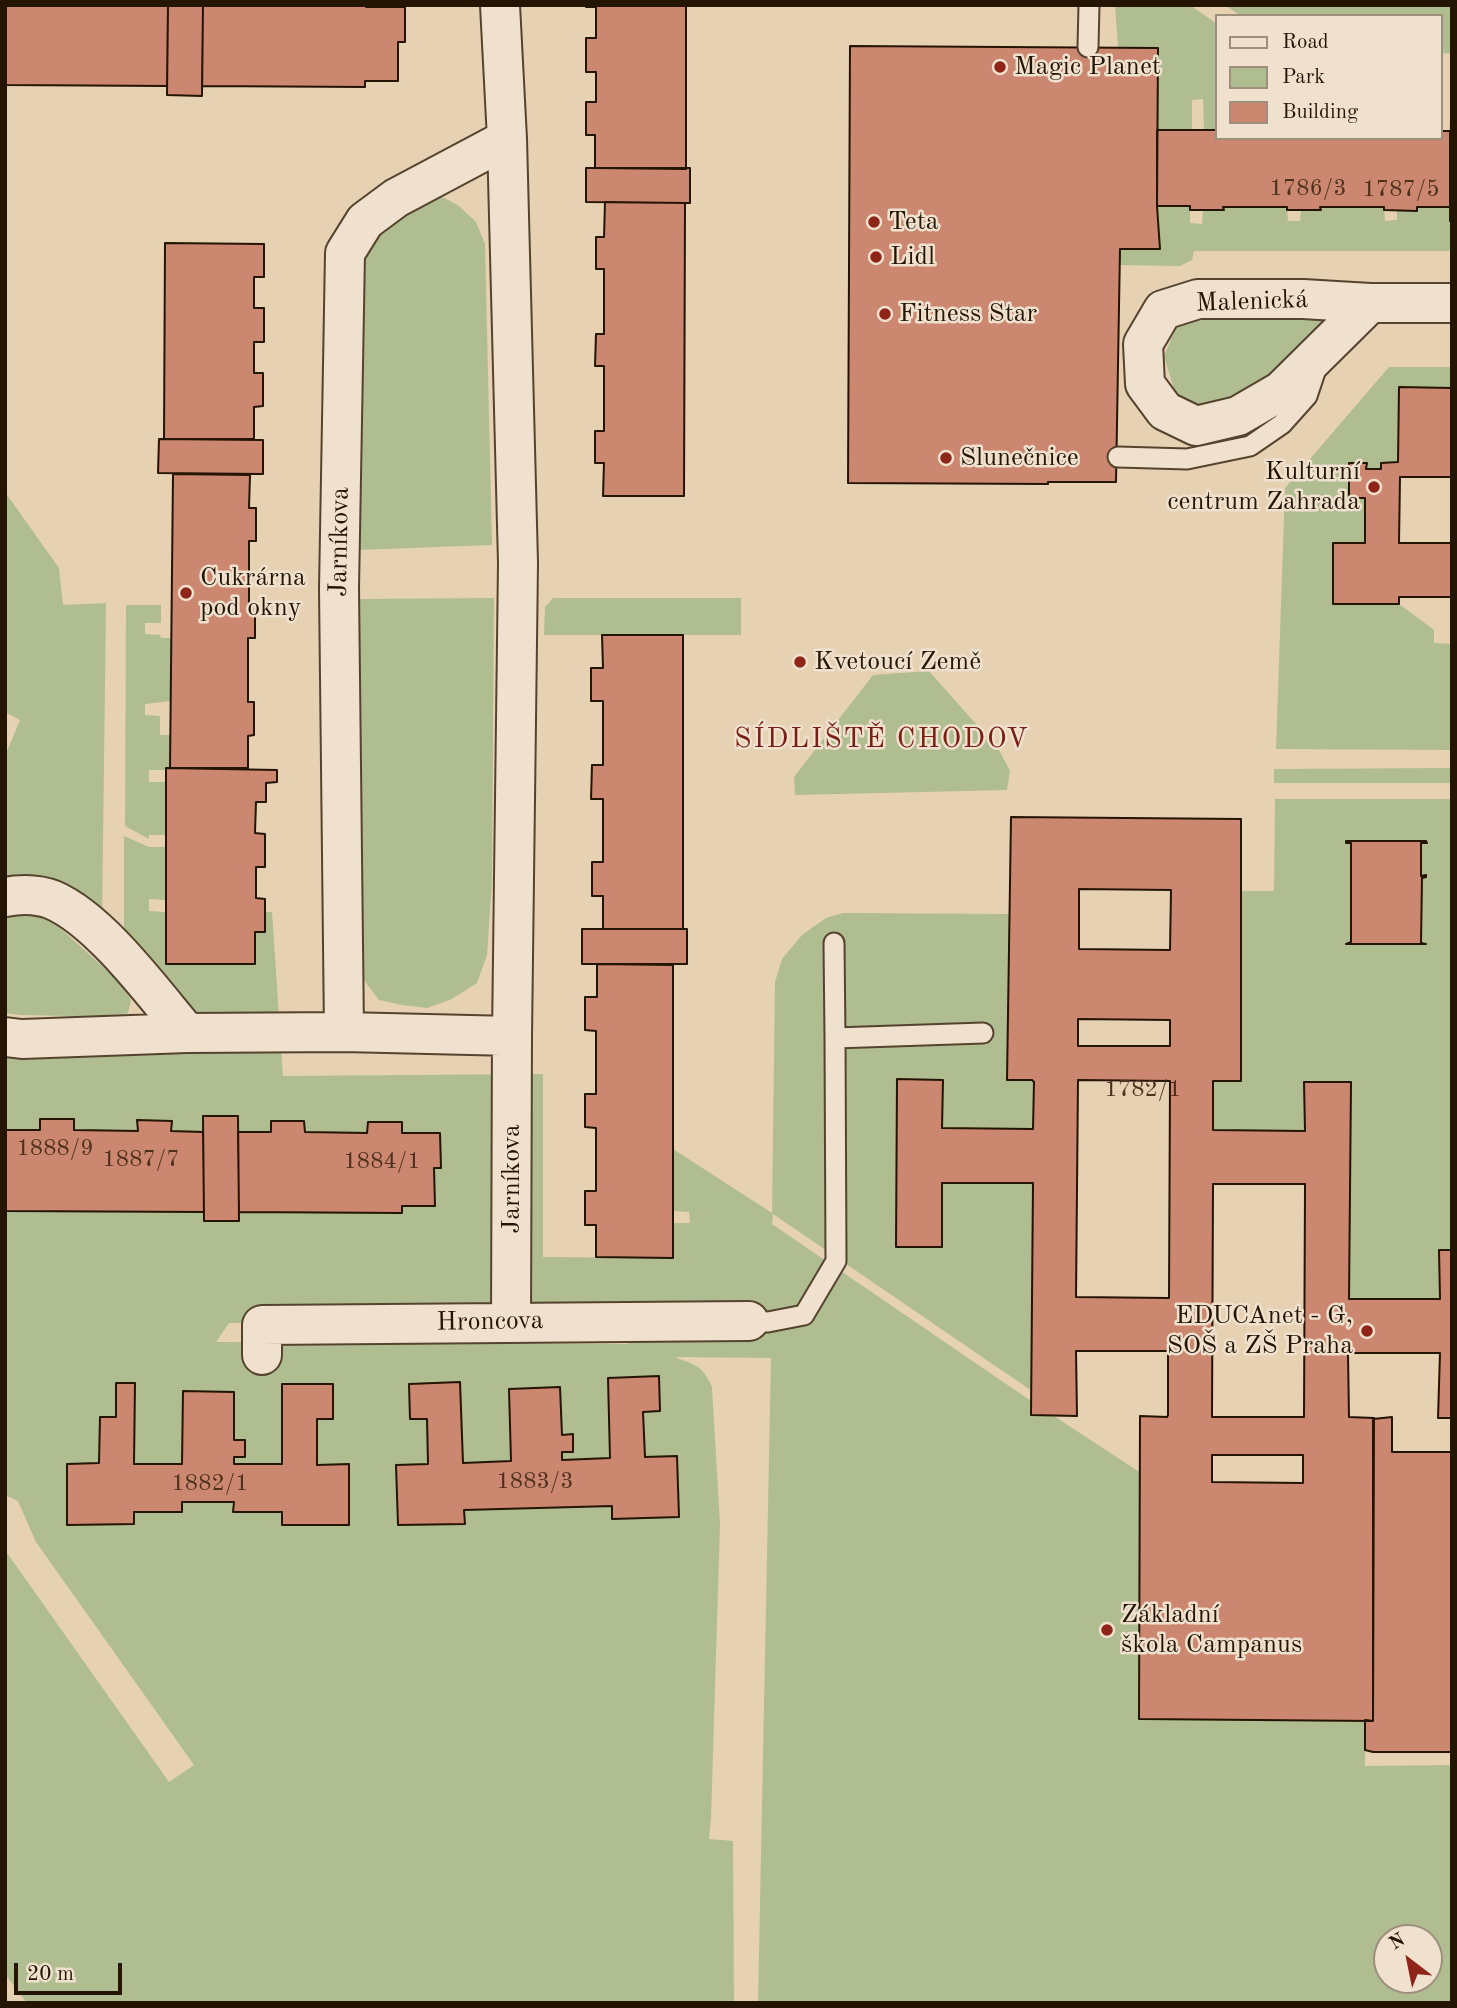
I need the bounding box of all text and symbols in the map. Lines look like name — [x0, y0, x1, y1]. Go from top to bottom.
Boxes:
legend — [1216, 14, 1443, 140]
text: Road — [1282, 32, 1329, 53]
place label: Magic Planet — [1014, 51, 1161, 83]
marker: Magic Planet — [992, 59, 1008, 75]
text: Park — [1282, 67, 1325, 88]
text: Building — [1282, 102, 1358, 123]
house number: 1786/3 — [1269, 175, 1347, 203]
house number: 1787/5 — [1362, 176, 1440, 204]
place label: Teta — [888, 206, 939, 238]
marker: Teta — [866, 214, 882, 230]
place label: Lidl — [890, 241, 935, 273]
marker: Lidl — [868, 249, 884, 265]
street label: Malenická — [1195, 284, 1309, 320]
place label: Fitness Star — [899, 298, 1037, 330]
marker: Fitness Star — [877, 306, 893, 322]
place label: Slunečnice — [960, 442, 1079, 474]
marker: Slunečnice — [938, 450, 954, 466]
place label: Kulturní centrum Zahrada — [1167, 456, 1360, 518]
marker: Kulturní centrum Zahrada — [1366, 479, 1382, 495]
street label: Jarníkova — [323, 487, 357, 597]
place label: Cukrárna pod okny — [200, 562, 306, 624]
marker: Cukrárna pod okny — [178, 585, 194, 601]
place label: Kvetoucí Země — [814, 646, 981, 678]
marker: Kvetoucí Země — [792, 654, 808, 670]
district label: SÍDLIŠTĚ CHODOV — [736, 723, 1028, 757]
house number: 1782/1 — [1104, 1076, 1182, 1104]
street label: Jarníkova — [496, 1124, 528, 1234]
house number: 1888/9 — [16, 1135, 94, 1163]
house number: 1887/7 — [102, 1146, 180, 1174]
house number: 1884/1 — [343, 1148, 421, 1176]
place label: EDUCAnet - G, SOŠ a ZŠ Praha — [1167, 1300, 1353, 1362]
street label: Hroncova — [436, 1305, 544, 1339]
marker: EDUCAnet - G, SOŠ a ZŠ Praha — [1359, 1323, 1375, 1339]
house number: 1883/3 — [496, 1468, 574, 1496]
house number: 1882/1 — [171, 1470, 249, 1498]
place label: Základní škola Campanus — [1121, 1599, 1302, 1660]
marker: Základní škola Campanus — [1099, 1622, 1115, 1638]
north arrow — [1373, 1924, 1443, 1994]
text: N — [1386, 1931, 1409, 1954]
scale bar — [18, 1948, 126, 1992]
text: 20 m — [27, 1964, 74, 1985]

